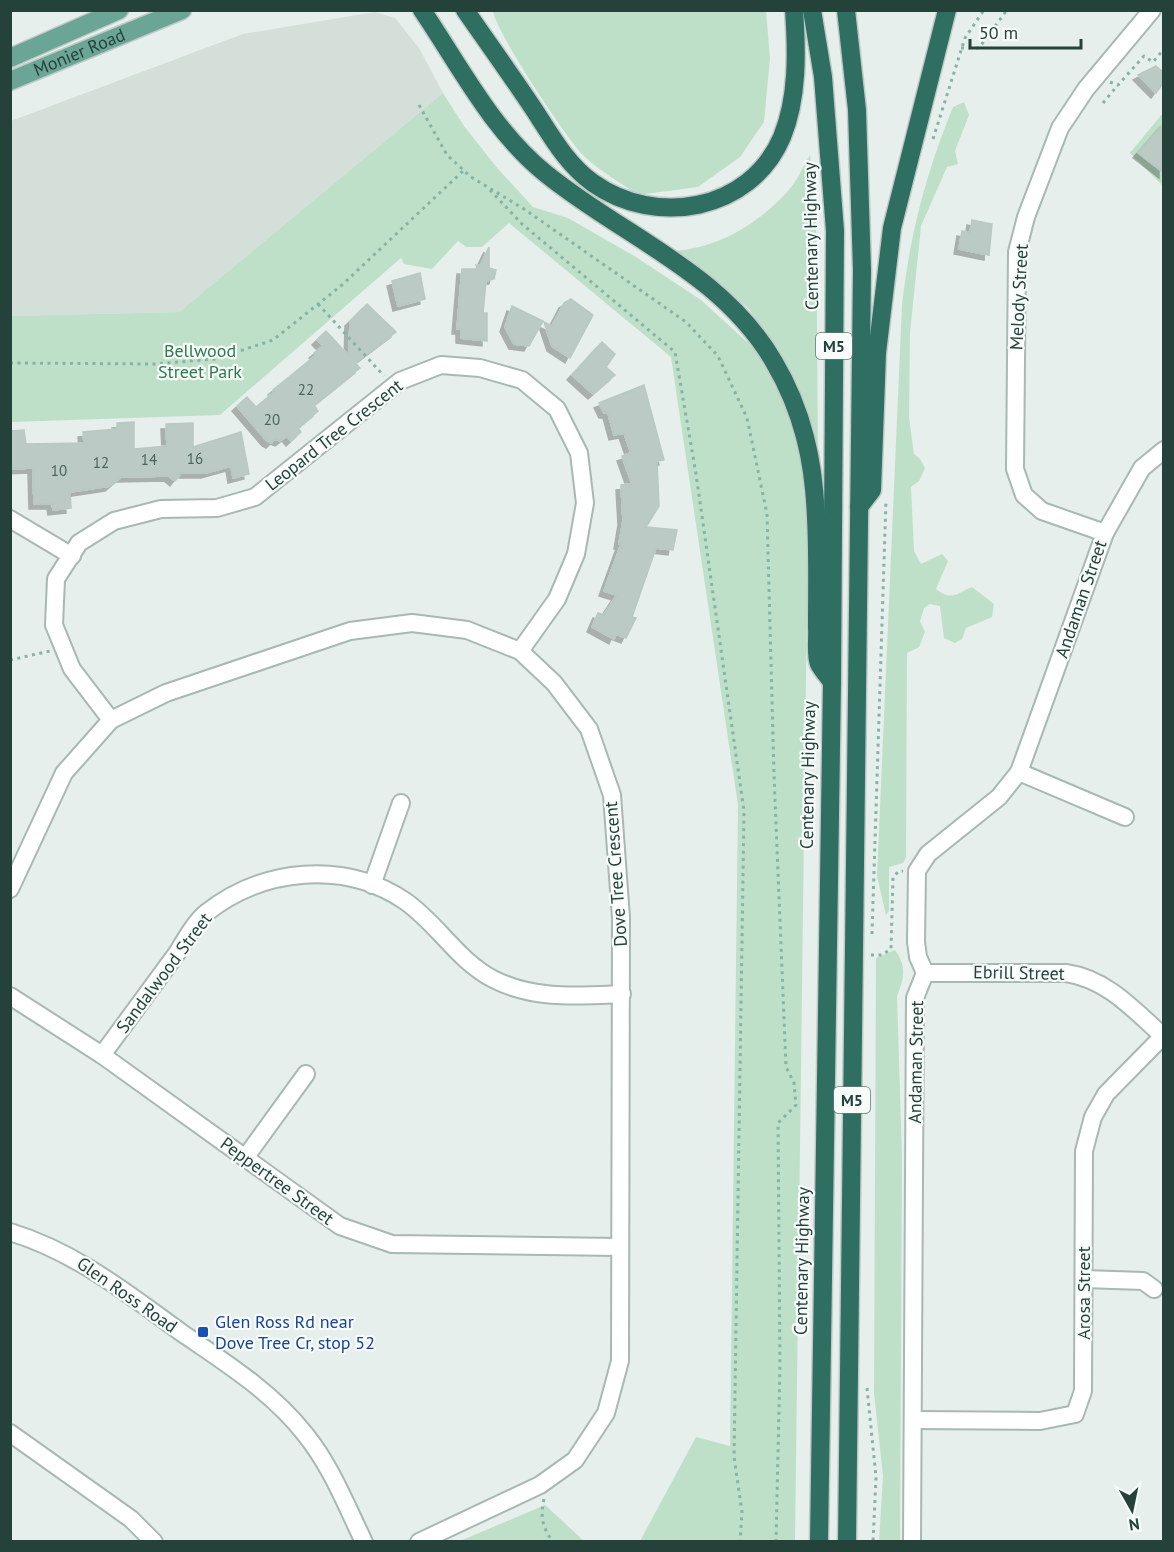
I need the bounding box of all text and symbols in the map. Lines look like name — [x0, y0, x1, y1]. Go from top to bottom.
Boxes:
scale bar — [970, 12, 1081, 50]
text: 50 m — [979, 21, 1018, 44]
street label: Monier Road — [30, 23, 128, 81]
street label: Centenary Highway — [798, 161, 823, 310]
street label: Melody Street — [1004, 243, 1033, 351]
road number: M5 — [816, 333, 852, 359]
park label: Bellwood Street Park — [158, 339, 242, 383]
street label: Leopard Tree Crescent — [260, 374, 407, 495]
house number: 22 — [298, 380, 314, 399]
house number: 20 — [264, 410, 280, 429]
house number: 16 — [187, 449, 203, 468]
house number: 14 — [141, 450, 157, 469]
house number: 12 — [93, 453, 109, 472]
house number: 10 — [51, 461, 67, 480]
street label: Andaman Street — [1050, 537, 1111, 661]
street label: Centenary Highway — [795, 700, 820, 849]
street label: Dove Tree Crescent — [599, 801, 632, 948]
street label: Sandalwood Street — [111, 908, 216, 1038]
street label: Ebrill Street — [973, 960, 1065, 985]
street label: Andaman Street — [903, 1000, 928, 1124]
road number: M5 — [834, 1087, 870, 1113]
street label: Peppertree Street — [216, 1132, 339, 1230]
street label: Centenary Highway — [789, 1186, 814, 1335]
street label: Arosa Street — [1072, 1246, 1095, 1340]
street label: Glen Ross Road — [73, 1251, 182, 1338]
place label: Glen Ross Rd near Dove Tree Cr, stop 52 — [215, 1310, 375, 1354]
marker: Glen Ross Rd near Dove Tree Cr, stop 52 — [196, 1325, 210, 1339]
north arrow — [1102, 1480, 1162, 1540]
text: N — [1128, 1514, 1141, 1536]

